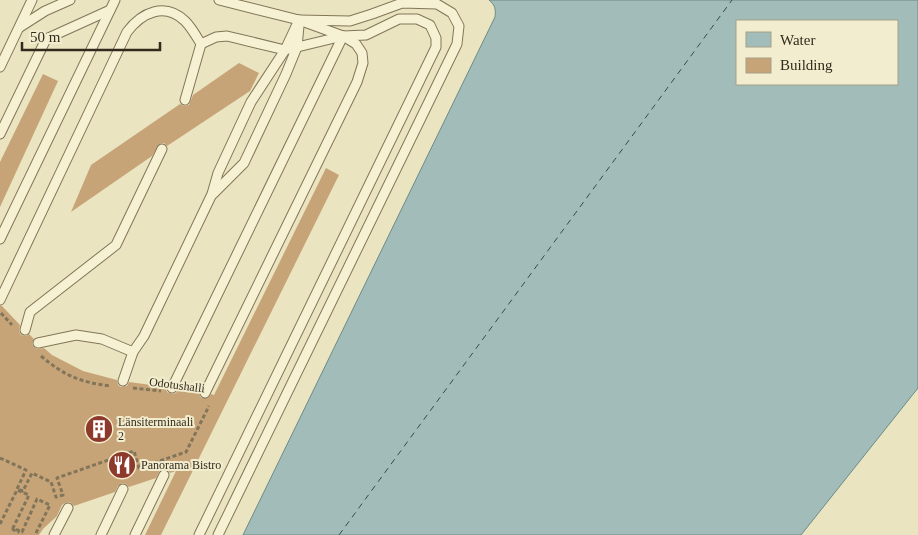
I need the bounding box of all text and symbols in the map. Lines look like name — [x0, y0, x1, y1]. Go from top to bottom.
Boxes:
scale bar — [22, 20, 160, 52]
legend — [736, 20, 898, 85]
text: 50 m — [30, 29, 61, 45]
text: Water — [780, 32, 815, 48]
text: Building — [780, 57, 833, 73]
street label: Odotushalli — [148, 375, 206, 395]
building icon: Länsiterminaali 2 — [84, 414, 114, 444]
place label: Länsiterminaali 2 — [118, 415, 194, 443]
restaurant icon: Panorama Bistro — [107, 450, 137, 480]
place label: Panorama Bistro — [141, 458, 221, 472]

